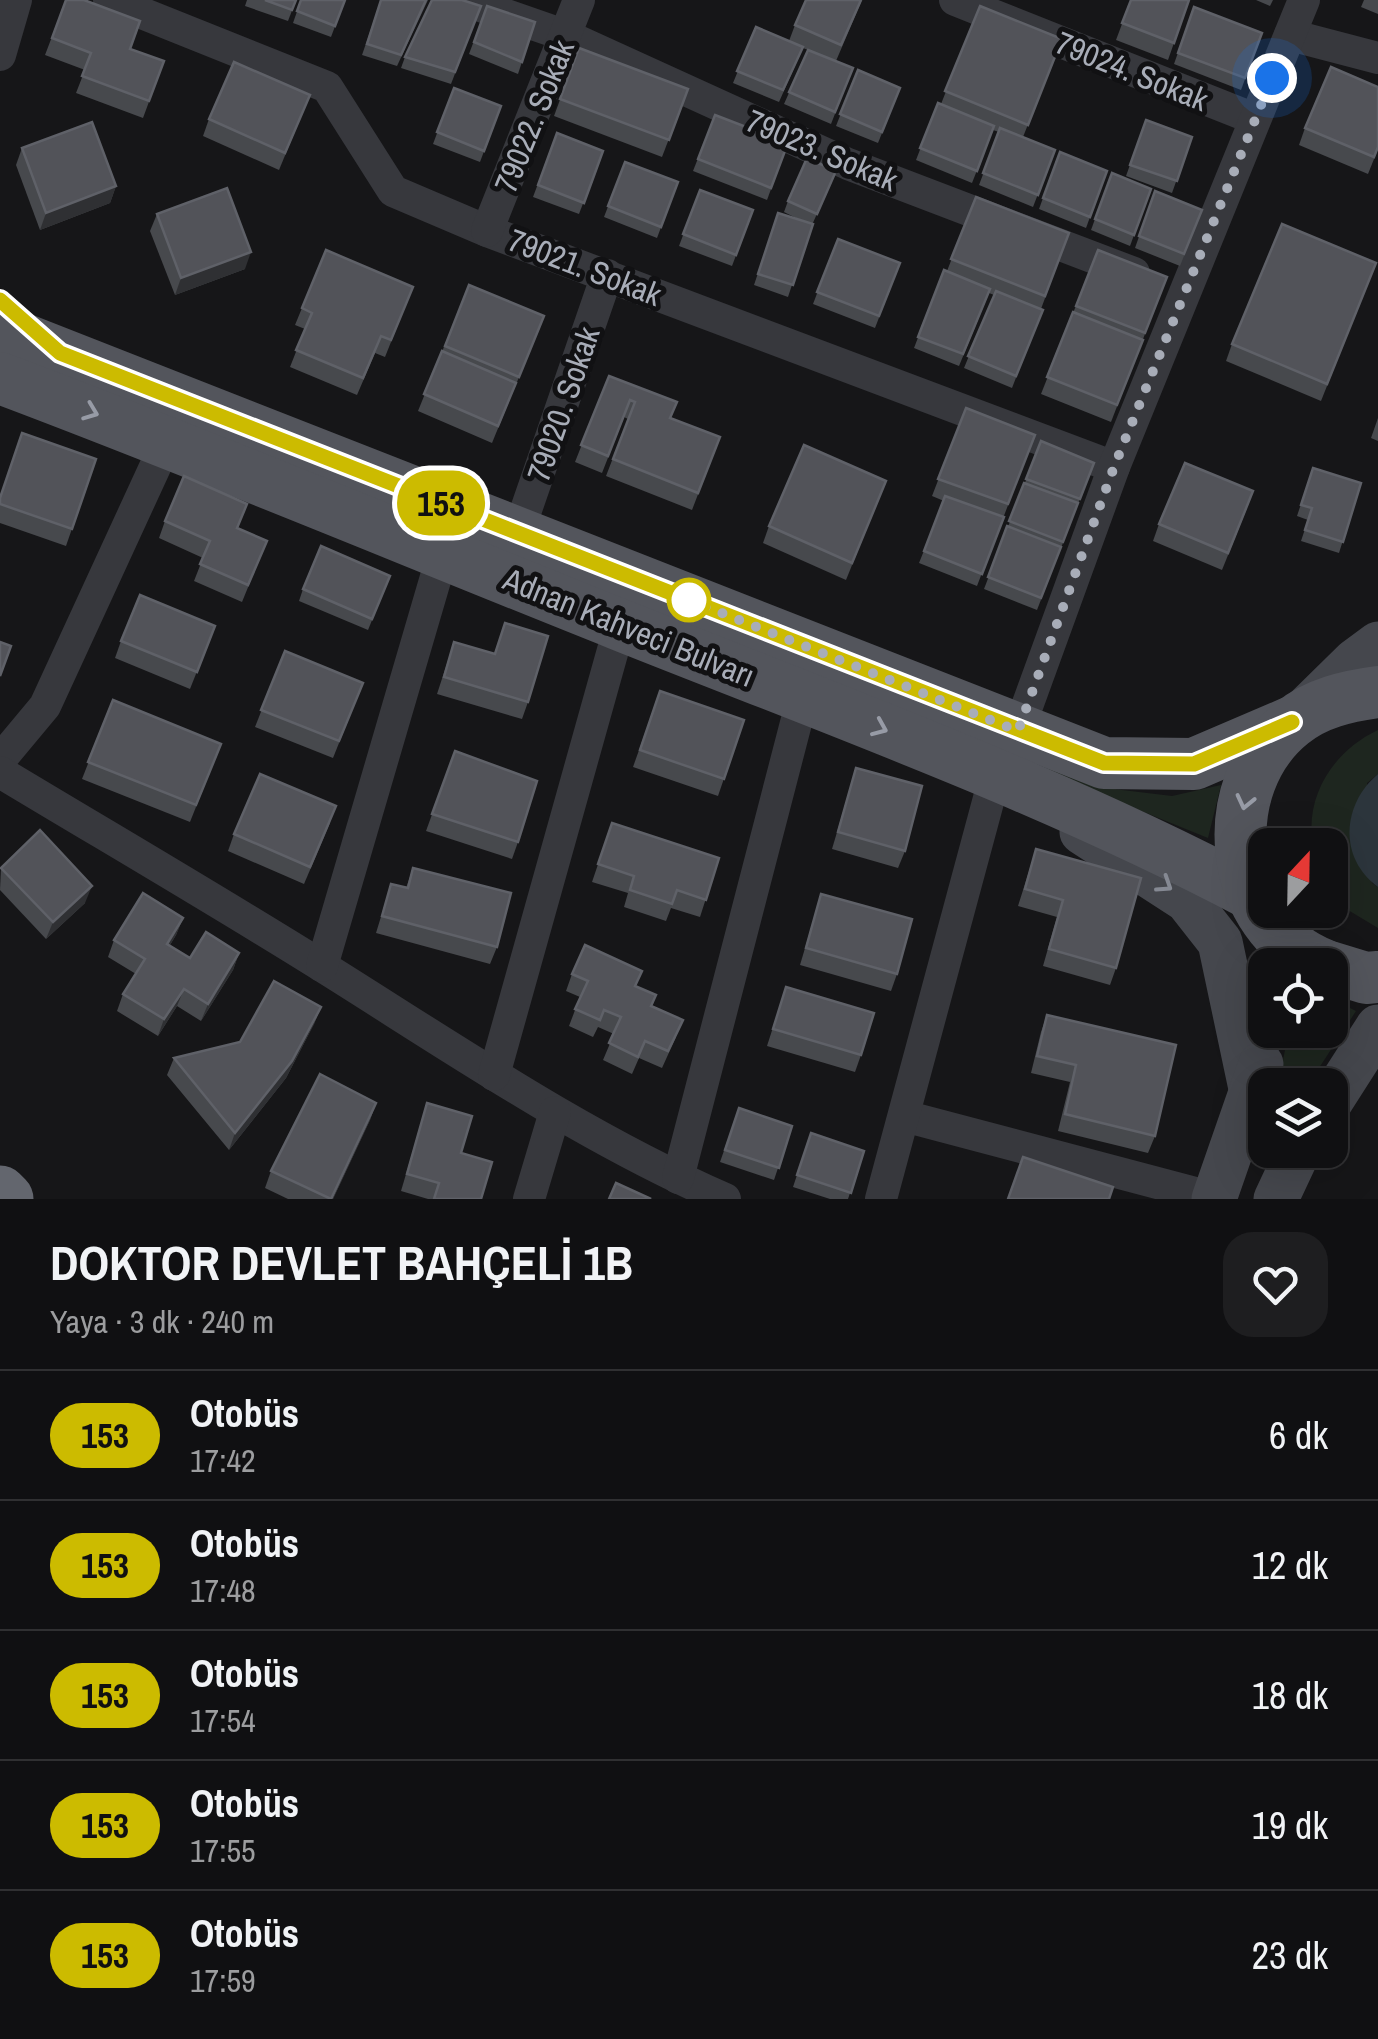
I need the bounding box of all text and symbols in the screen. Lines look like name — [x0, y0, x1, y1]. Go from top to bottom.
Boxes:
street label: 79024. Sokak — [1050, 21, 1215, 121]
street label: 79022. Sokak — [484, 33, 584, 198]
your location — [1247, 53, 1297, 103]
street label: 79023. Sokak — [740, 99, 905, 201]
street label: 79021. Sokak — [502, 218, 668, 316]
street label: 79020. Sokak — [517, 320, 610, 487]
one-way arrow — [82, 401, 99, 421]
line badge: 153 — [384, 470, 498, 536]
text: 153 — [417, 480, 465, 527]
street label: Adnan Kahveci Bulvarı — [496, 557, 761, 697]
unlabelled marker — [668, 579, 710, 621]
one-way arrow — [870, 716, 888, 736]
one-way arrow — [1236, 793, 1257, 810]
north arrow — [1248, 828, 1348, 928]
map controls — [1248, 828, 1348, 1168]
one-way arrow — [1155, 873, 1173, 892]
button: locate — [1248, 948, 1348, 1048]
button: layers — [1248, 1068, 1348, 1168]
text: DOKTOR DEVLET BAHÇELİ 1B — [50, 1230, 633, 1295]
button: heart — [1223, 1232, 1328, 1337]
text: Yaya · 3 dk · 240 m — [50, 1300, 274, 1343]
text: Otobüs — [190, 1388, 299, 1439]
text: 6 dk — [1269, 1410, 1328, 1461]
text: 153 — [81, 1412, 129, 1459]
text: 17:42 — [190, 1439, 256, 1482]
text: Otobüs — [190, 1518, 299, 1569]
text: 12 dk — [1252, 1540, 1328, 1591]
text: 153 — [81, 1542, 129, 1589]
text: 17:48 — [190, 1569, 256, 1612]
text: Otobüs — [190, 1648, 299, 1699]
text: 18 dk — [1252, 1670, 1328, 1721]
text: 153 — [81, 1672, 129, 1719]
text: 17:54 — [190, 1699, 256, 1742]
text: Otobüs — [190, 1778, 299, 1829]
text: 19 dk — [1252, 1800, 1328, 1851]
text: 153 — [81, 1802, 129, 1849]
text: 17:55 — [190, 1829, 256, 1872]
text: Otobüs — [190, 1908, 299, 1959]
text: 23 dk — [1252, 1930, 1328, 1981]
text: 153 — [81, 1932, 129, 1979]
text: 17:59 — [190, 1959, 256, 2002]

